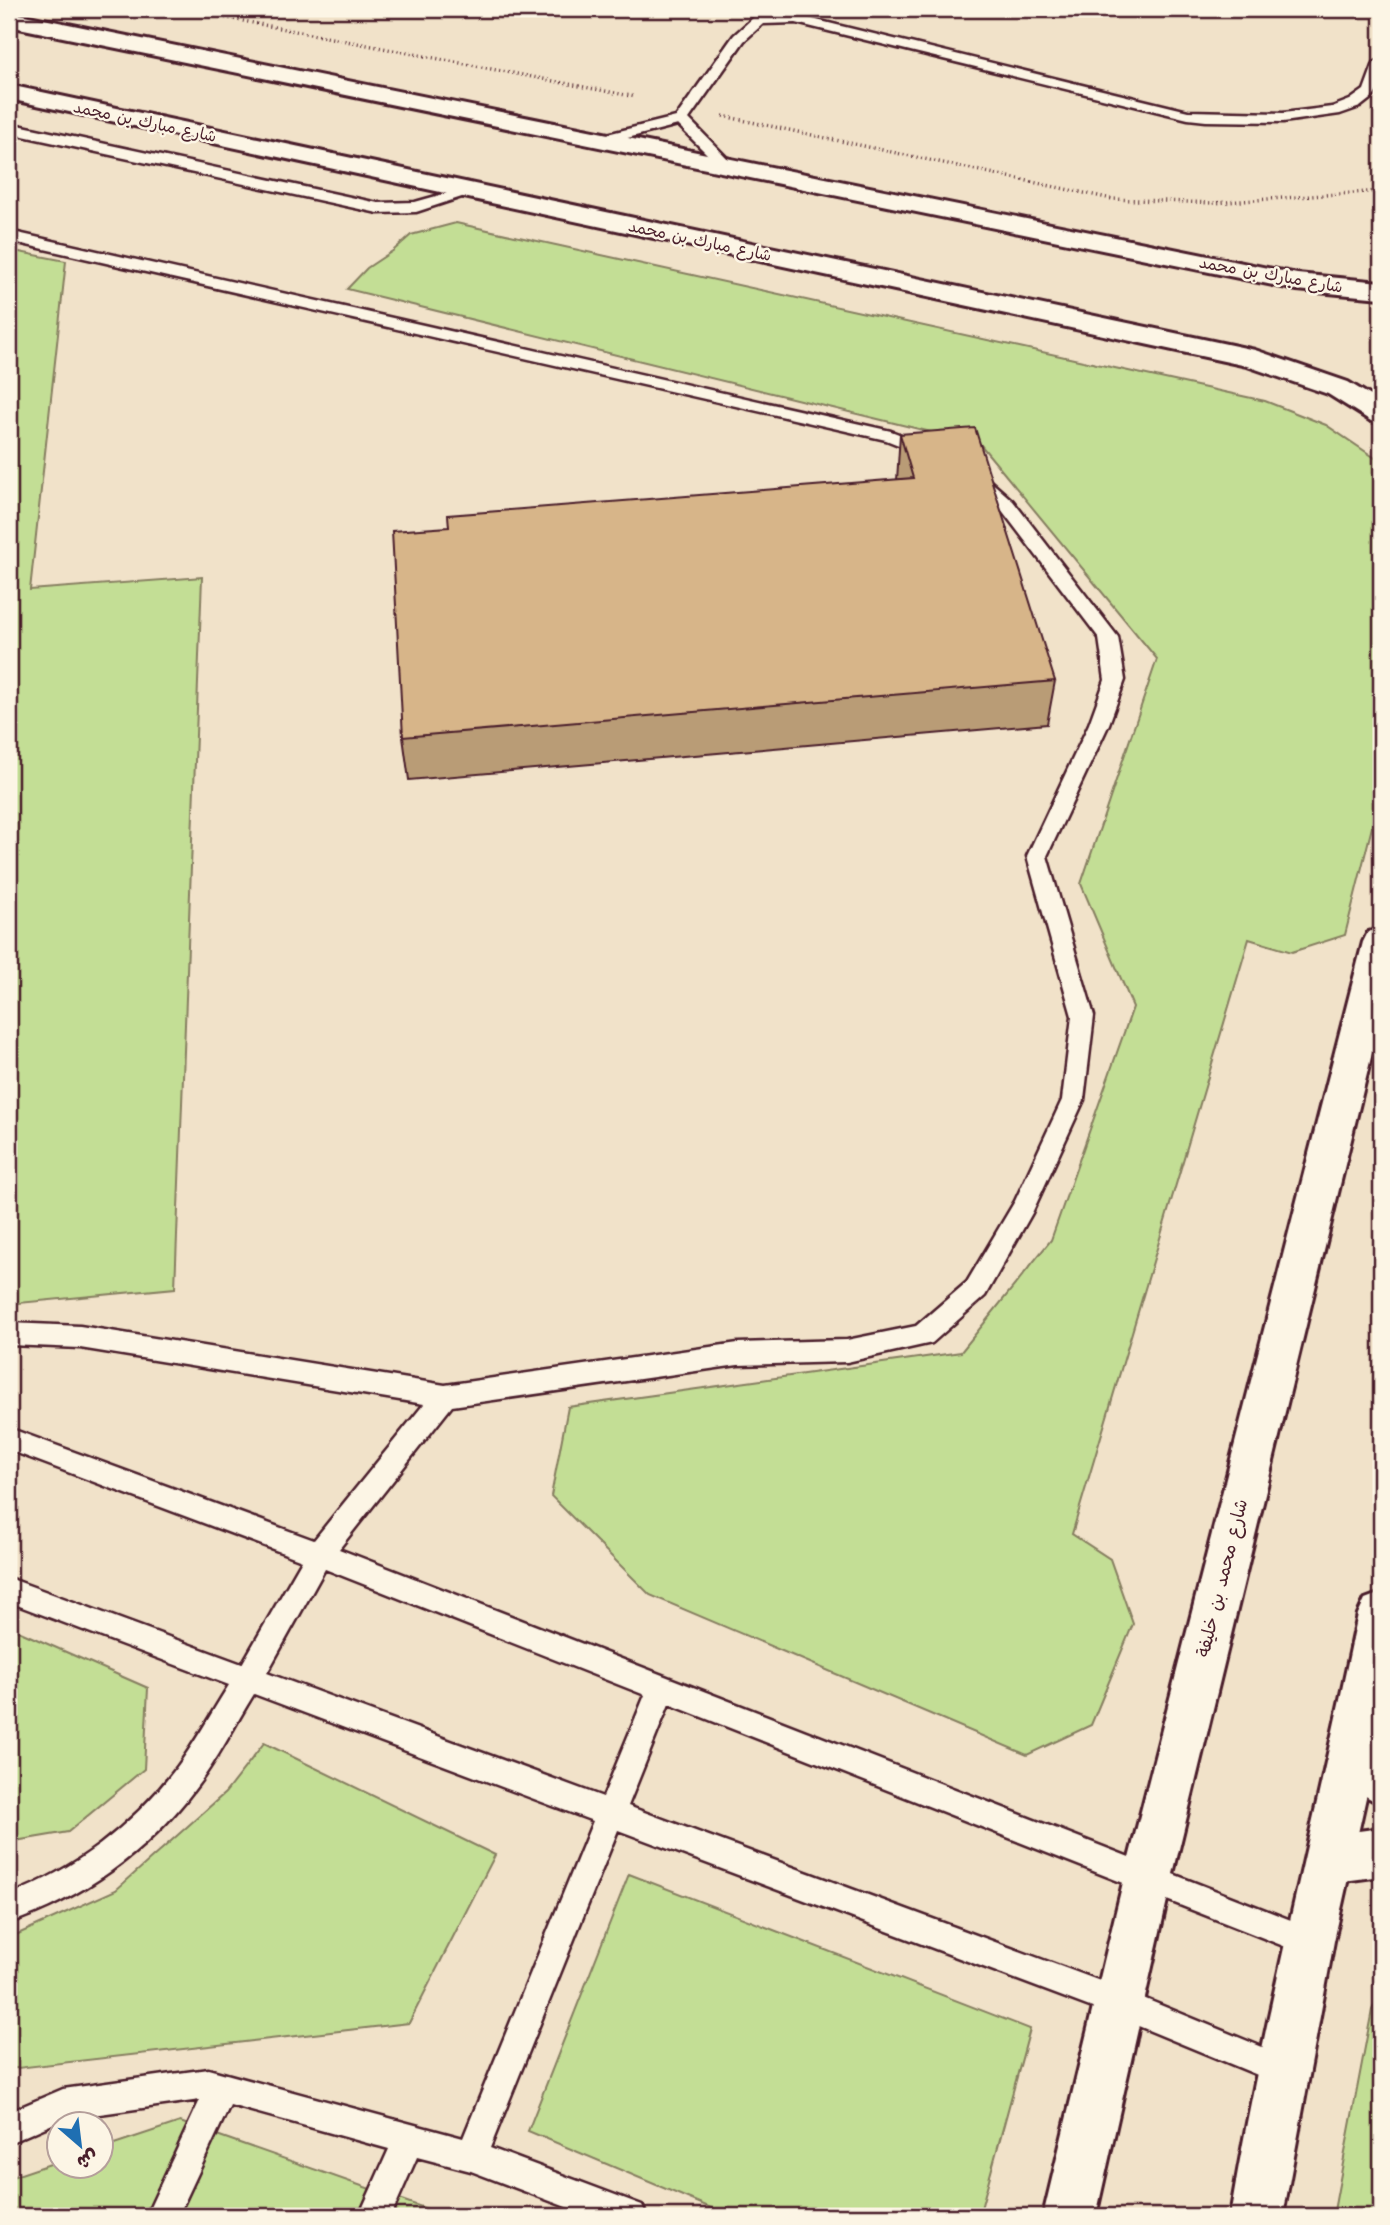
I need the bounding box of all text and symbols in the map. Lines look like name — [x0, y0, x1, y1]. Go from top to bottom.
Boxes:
street label: شارع مبارك بن محمد — [71, 95, 219, 150]
street label: شارع مبارك بن محمد — [626, 214, 774, 269]
street label: شارع مبارك بن محمد — [1197, 251, 1345, 300]
street label: شارع محمد بن خليفة — [1190, 1496, 1257, 1661]
north arrow — [46, 2110, 116, 2180]
text: ش — [71, 2140, 103, 2176]

